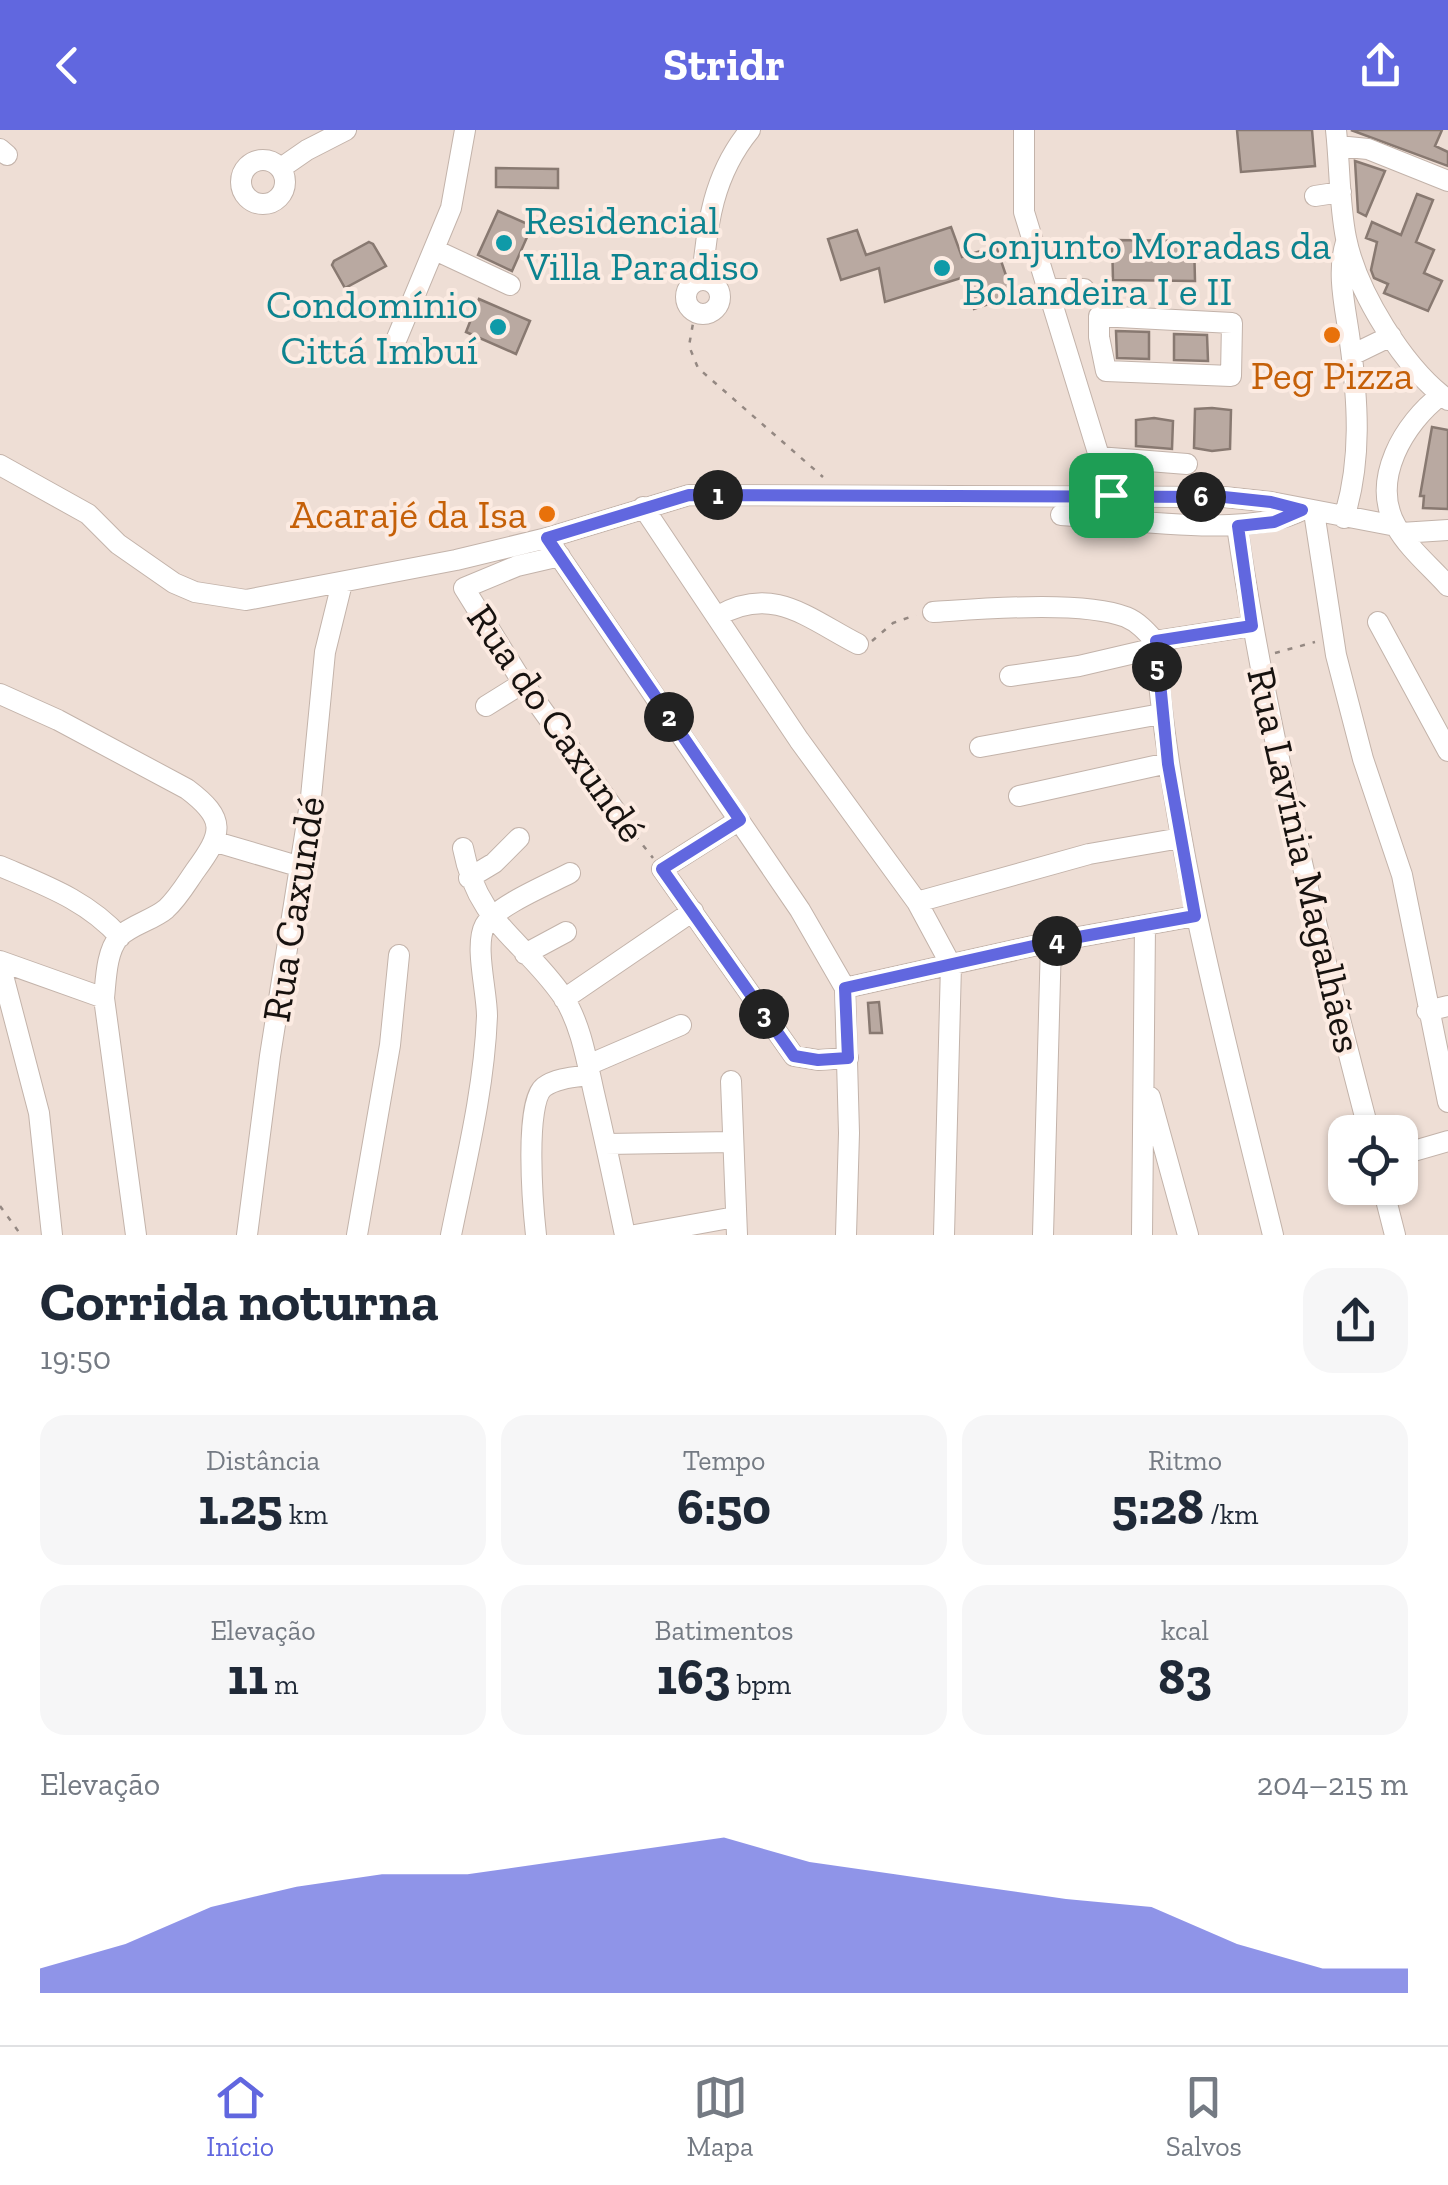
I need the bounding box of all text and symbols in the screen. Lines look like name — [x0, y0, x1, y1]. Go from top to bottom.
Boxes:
icon: back — [40, 38, 95, 93]
text: Stridr — [663, 38, 785, 92]
icon: share — [1353, 38, 1408, 93]
place label: Residencial Villa Paradiso — [523, 196, 759, 290]
place label: Conjunto Moradas da Bolandeira I e II — [962, 221, 1331, 315]
marker: Residencial Villa Paradiso — [493, 232, 515, 254]
marker: Conjunto Moradas da Bolandeira I e II — [931, 257, 953, 279]
place label: Condomínio Cittá Imbuí — [266, 280, 478, 374]
marker: Condomínio Cittá Imbuí — [487, 316, 509, 338]
marker: Peg Pizza — [1321, 324, 1343, 346]
place label: Peg Pizza — [1251, 351, 1413, 399]
pin — [1069, 453, 1154, 538]
icon: arrive — [1084, 468, 1139, 523]
pin: 1 — [693, 470, 743, 520]
pin: 6 — [1176, 472, 1226, 522]
text: 1 — [712, 478, 724, 511]
text: 6 — [1193, 480, 1209, 513]
place label: Acarajé da Isa — [290, 490, 527, 538]
marker: Acarajé da Isa — [536, 503, 558, 525]
street label: Rua do Caxundé — [457, 595, 657, 851]
pin: 5 — [1132, 642, 1182, 692]
text: 5 — [1150, 650, 1164, 683]
street label: Rua Lavínia Magalhães — [1237, 663, 1373, 1057]
pin: 2 — [644, 692, 694, 742]
text: 2 — [661, 700, 677, 733]
street label: Rua Caxundé — [252, 793, 334, 1025]
pin: 4 — [1032, 916, 1082, 966]
text: 4 — [1049, 924, 1065, 957]
pin: 3 — [739, 989, 789, 1039]
text: 3 — [757, 997, 771, 1030]
map controls — [1328, 1115, 1418, 1205]
button: locate — [1328, 1115, 1418, 1205]
text: Corrida noturna — [40, 1268, 439, 1334]
button: share — [1303, 1268, 1408, 1373]
text: 19:50 — [40, 1339, 111, 1377]
text: Distância — [206, 1444, 320, 1477]
text: Tempo — [683, 1444, 765, 1477]
text: Ritmo — [1148, 1444, 1222, 1477]
text: 1.25 — [198, 1477, 283, 1537]
text: 6:50 — [677, 1477, 771, 1537]
text: 5:28 — [1112, 1477, 1204, 1537]
text: km — [283, 1498, 328, 1531]
text: /km — [1204, 1498, 1258, 1531]
text: Elevação — [210, 1614, 316, 1647]
text: Batimentos — [654, 1614, 794, 1647]
text: kcal — [1161, 1614, 1209, 1647]
text: 11 — [228, 1647, 268, 1707]
text: 163 — [657, 1647, 730, 1707]
text: 83 — [1158, 1647, 1212, 1707]
text: m — [268, 1668, 298, 1701]
text: bpm — [730, 1668, 791, 1701]
text: Elevação — [40, 1765, 160, 1803]
text: 204–215 m — [1257, 1765, 1408, 1803]
tab: Início — [206, 2070, 274, 2163]
tab: Mapa — [687, 2070, 753, 2163]
tab: Salvos — [1166, 2070, 1242, 2163]

